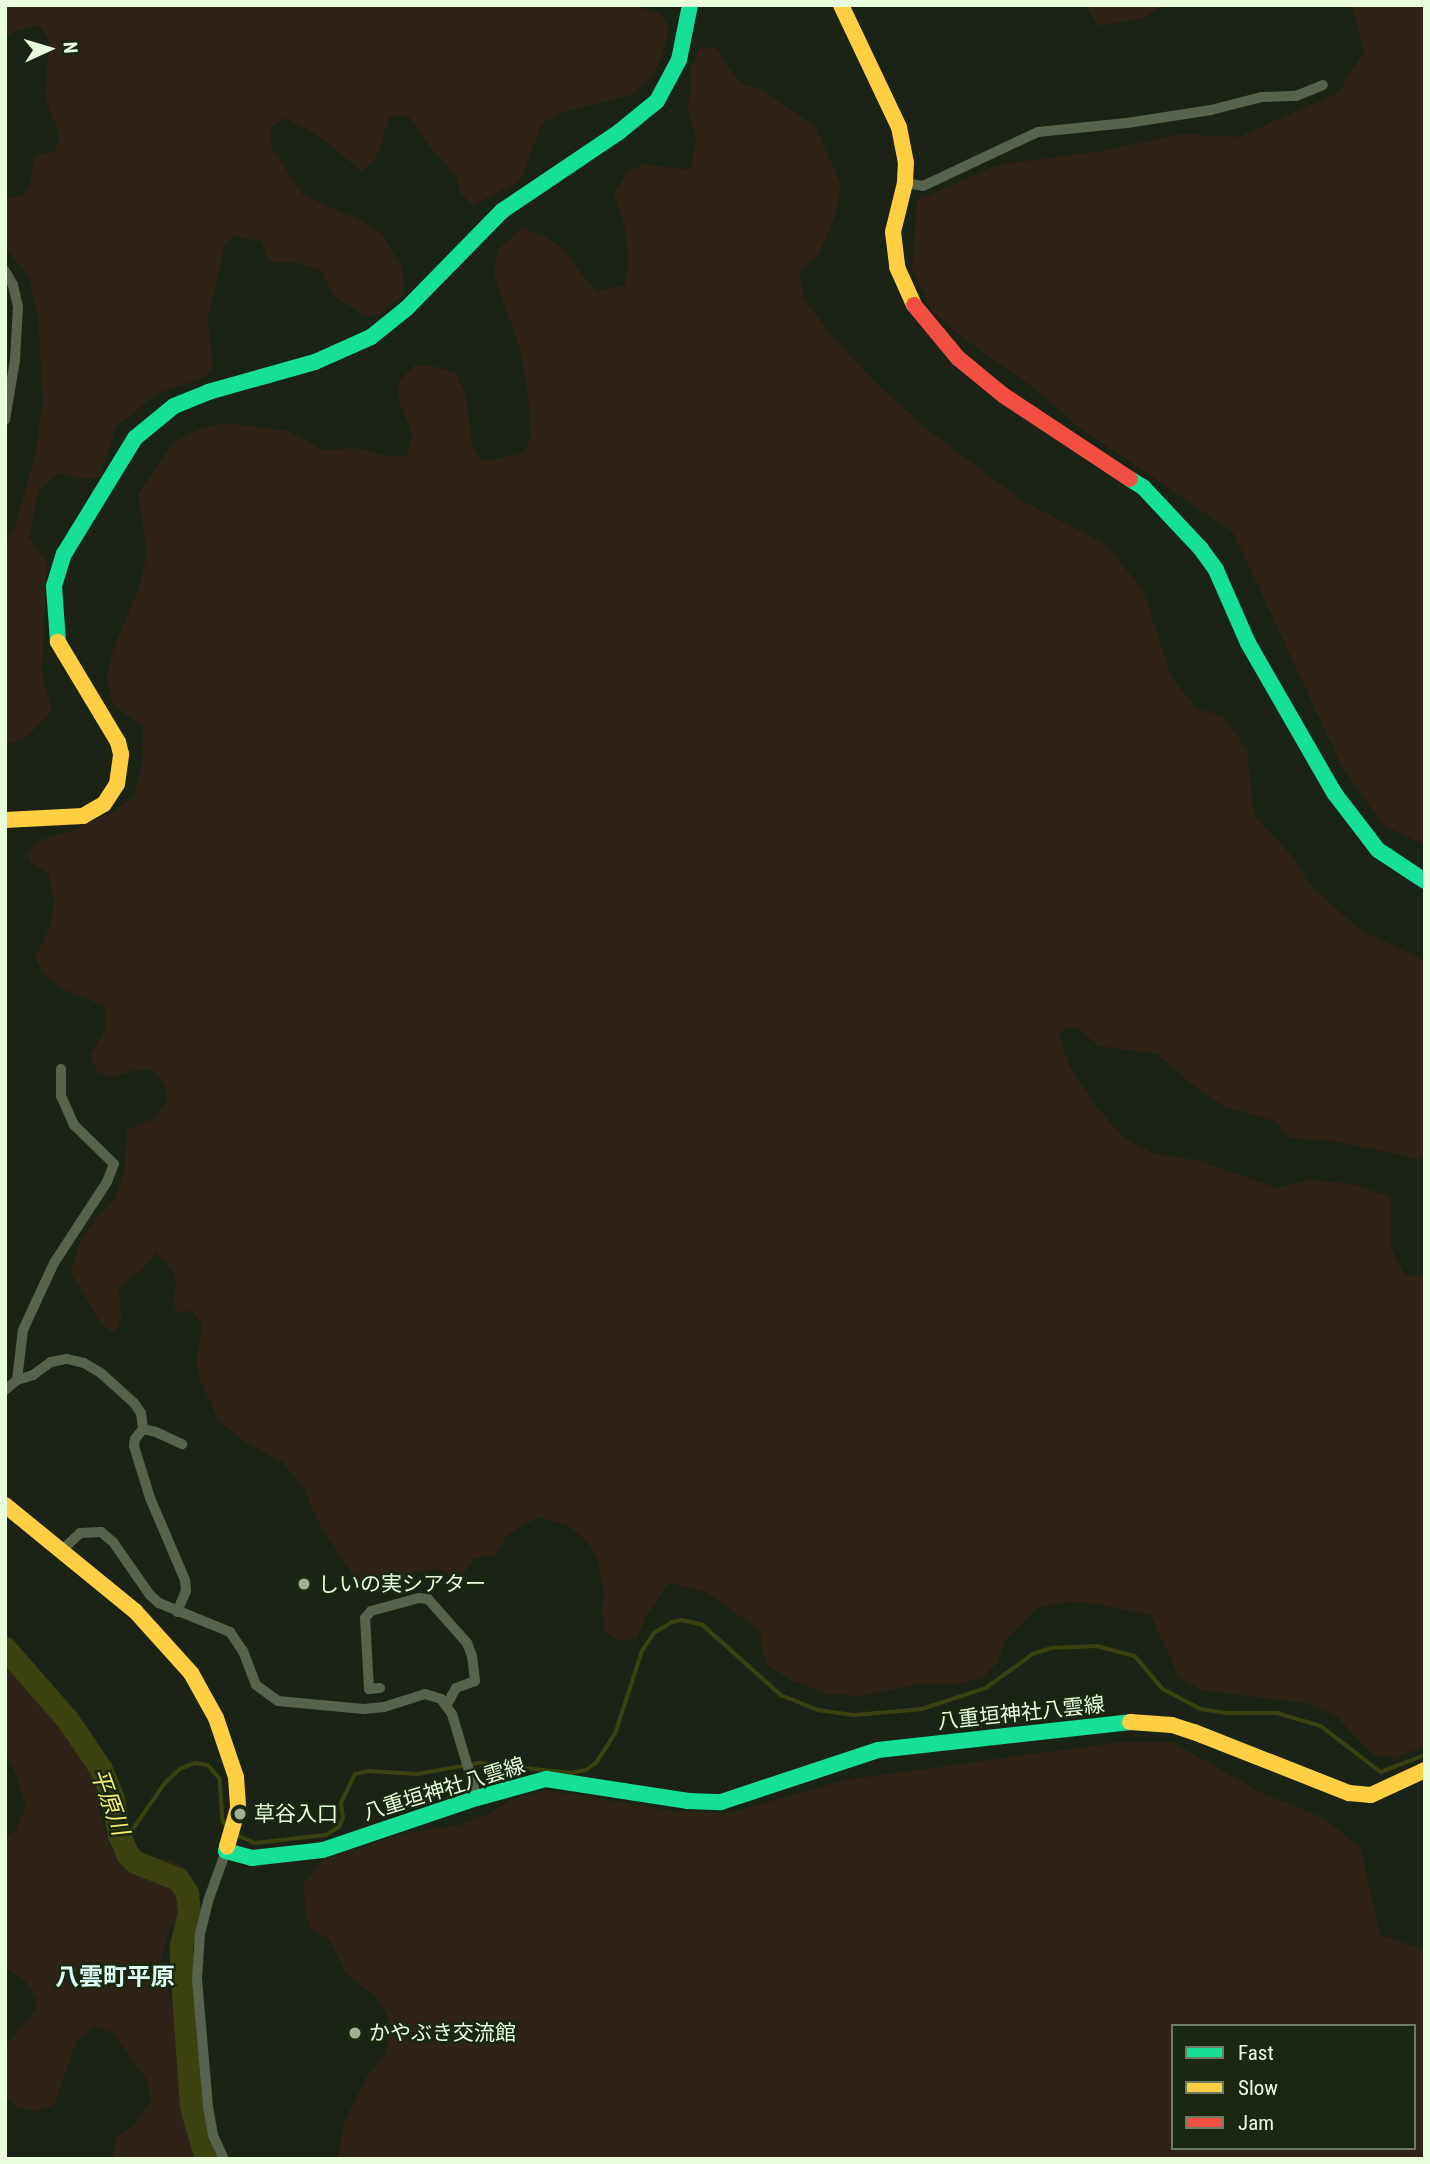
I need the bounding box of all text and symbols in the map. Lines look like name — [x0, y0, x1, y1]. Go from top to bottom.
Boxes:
north arrow — [14, 14, 84, 84]
text: N — [59, 41, 82, 54]
place label: しいの実シアター — [318, 1571, 486, 1597]
marker: しいの実シアター — [296, 1576, 312, 1592]
street label: 八重垣神社八雲線 — [936, 1692, 1106, 1734]
street label: 八重垣神社八雲線 — [360, 1752, 528, 1826]
water label: 平原川 — [84, 1765, 134, 1839]
place label: 草谷入口 — [254, 1801, 338, 1827]
marker: 草谷入口 — [232, 1806, 248, 1822]
district label: 八雲町平原 — [55, 1964, 175, 1992]
place label: かやぶき交流館 — [369, 2020, 516, 2046]
legend — [1171, 2024, 1416, 2150]
marker: かやぶき交流館 — [347, 2025, 363, 2041]
text: Fast — [1238, 2041, 1274, 2065]
text: Slow — [1238, 2076, 1278, 2100]
text: Jam — [1238, 2111, 1274, 2135]

